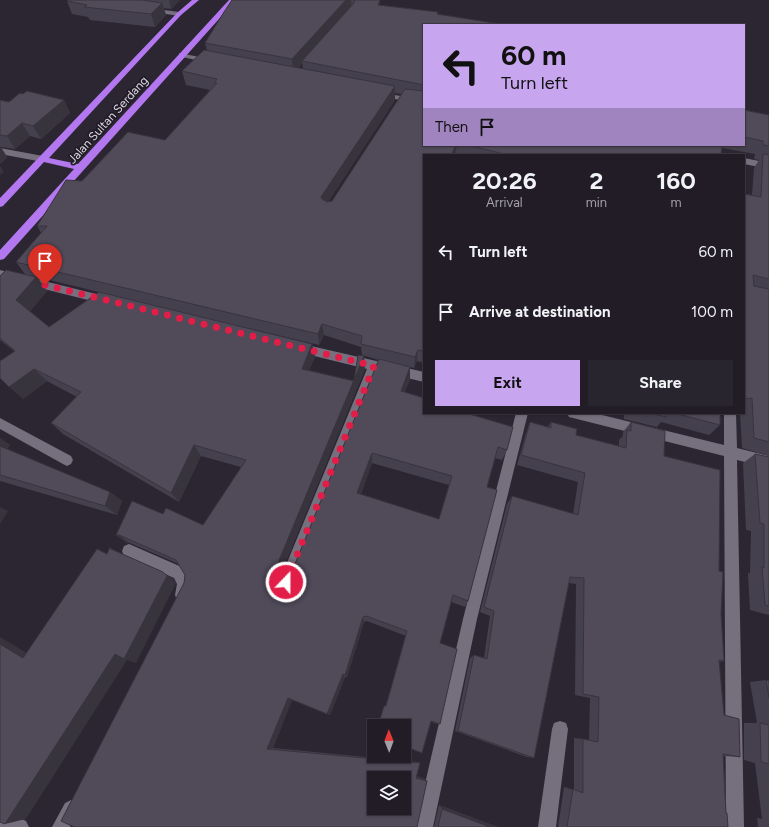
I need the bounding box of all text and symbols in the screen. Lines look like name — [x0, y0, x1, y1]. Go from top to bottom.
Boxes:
text: 60 m — [501, 38, 566, 72]
icon: left — [435, 40, 487, 92]
text: Turn left — [501, 72, 568, 94]
street label: Jalan Sultan Serdang — [65, 73, 151, 167]
icon: arrive — [476, 116, 498, 138]
text: Then — [435, 118, 468, 136]
text: 20:26 — [472, 166, 537, 195]
text: 2 — [589, 166, 603, 195]
text: 160 — [656, 166, 696, 195]
text: Arrival — [486, 195, 523, 210]
text: min — [586, 195, 607, 210]
text: m — [670, 195, 682, 210]
icon: left — [435, 241, 457, 263]
text: Turn left — [469, 243, 527, 261]
text: 60 m — [698, 243, 733, 261]
pin — [28, 244, 62, 285]
icon: arrive — [34, 250, 56, 272]
icon: arrive — [435, 301, 457, 323]
text: Arrive at destination — [469, 303, 610, 321]
text: 100 m — [691, 303, 733, 321]
button: Exit — [435, 360, 580, 406]
button: Share — [588, 360, 733, 406]
position arrow — [265, 561, 307, 603]
north arrow — [367, 719, 411, 763]
map controls — [367, 719, 411, 815]
button: layers — [367, 771, 411, 815]

